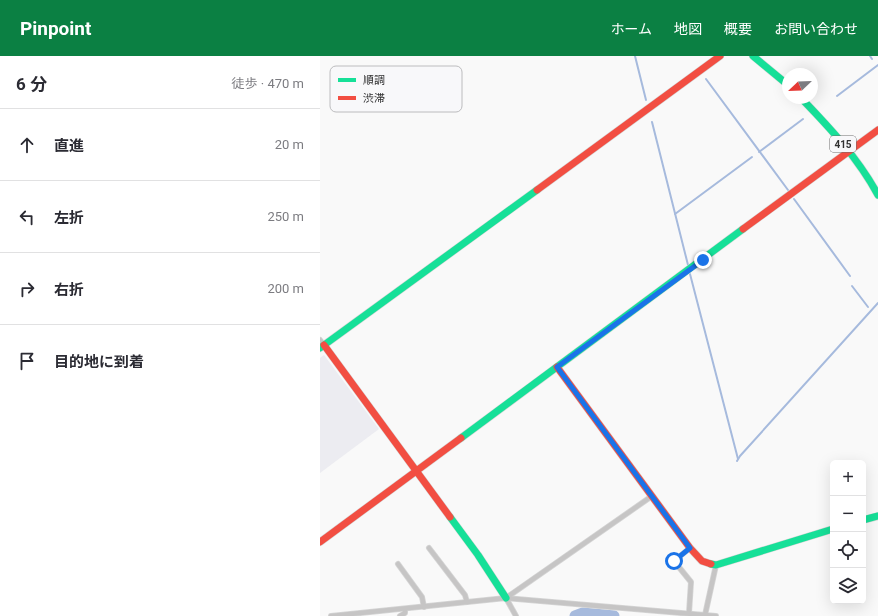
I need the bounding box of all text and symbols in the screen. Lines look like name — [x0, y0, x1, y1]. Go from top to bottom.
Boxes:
text: Pinpoint — [20, 17, 91, 40]
text: ホーム — [610, 21, 652, 37]
text: 地図 — [674, 21, 702, 37]
text: 概要 — [724, 21, 752, 37]
text: お問い合わせ — [774, 21, 858, 37]
legend — [330, 66, 462, 112]
north arrow — [782, 68, 818, 104]
text: 6 分 — [16, 74, 47, 94]
text: 順調 — [363, 74, 385, 87]
text: 徒歩 · 470 m — [232, 76, 304, 91]
text: 渋滞 — [363, 92, 385, 105]
icon: ahead — [16, 134, 38, 156]
road number: 415 — [830, 136, 856, 152]
text: 直進 — [54, 137, 84, 155]
text: 20 m — [275, 137, 304, 152]
icon: left — [16, 206, 38, 228]
text: 左折 — [54, 209, 84, 227]
text: 250 m — [267, 209, 304, 224]
route end — [694, 251, 712, 269]
icon: right — [16, 278, 38, 300]
text: 右折 — [54, 281, 84, 299]
text: 200 m — [267, 281, 304, 296]
icon: arrive — [16, 350, 38, 372]
text: 目的地に到着 — [54, 353, 144, 371]
map controls — [830, 460, 866, 604]
button: + — [830, 460, 866, 496]
button: − — [830, 496, 866, 532]
button: locate — [830, 532, 866, 568]
route start — [665, 552, 683, 570]
button: layers — [830, 568, 866, 604]

